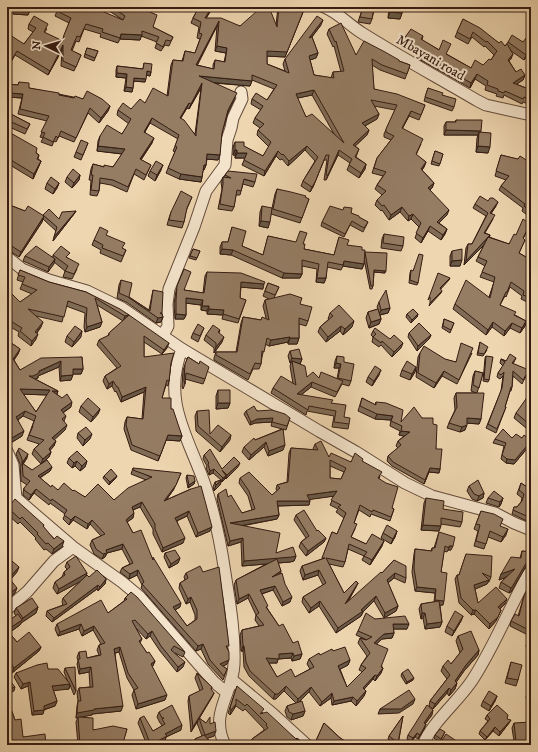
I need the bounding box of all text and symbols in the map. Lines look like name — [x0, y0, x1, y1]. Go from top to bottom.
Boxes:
north arrow — [26, 26, 66, 66]
street label: Mbayani road — [393, 31, 468, 85]
text: N — [30, 40, 44, 50]

